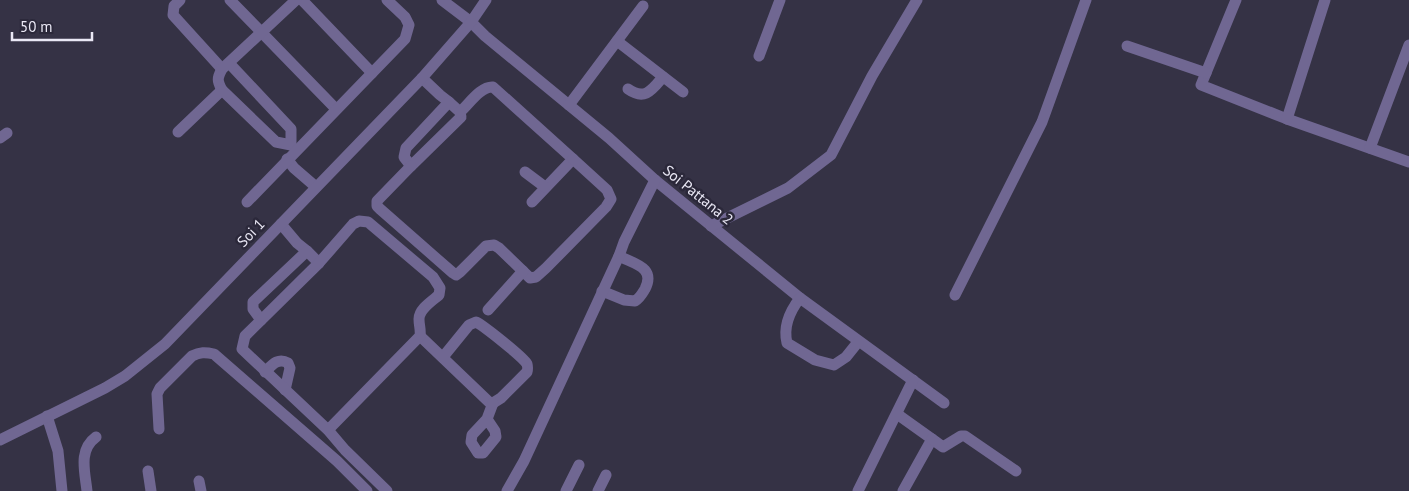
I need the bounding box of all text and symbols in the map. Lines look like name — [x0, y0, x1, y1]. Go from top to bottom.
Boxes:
scale bar — [12, 10, 92, 42]
text: 50 m — [20, 17, 53, 36]
street label: Soi Pattana 2 — [659, 161, 737, 229]
street label: Soi 1 — [233, 214, 269, 251]

